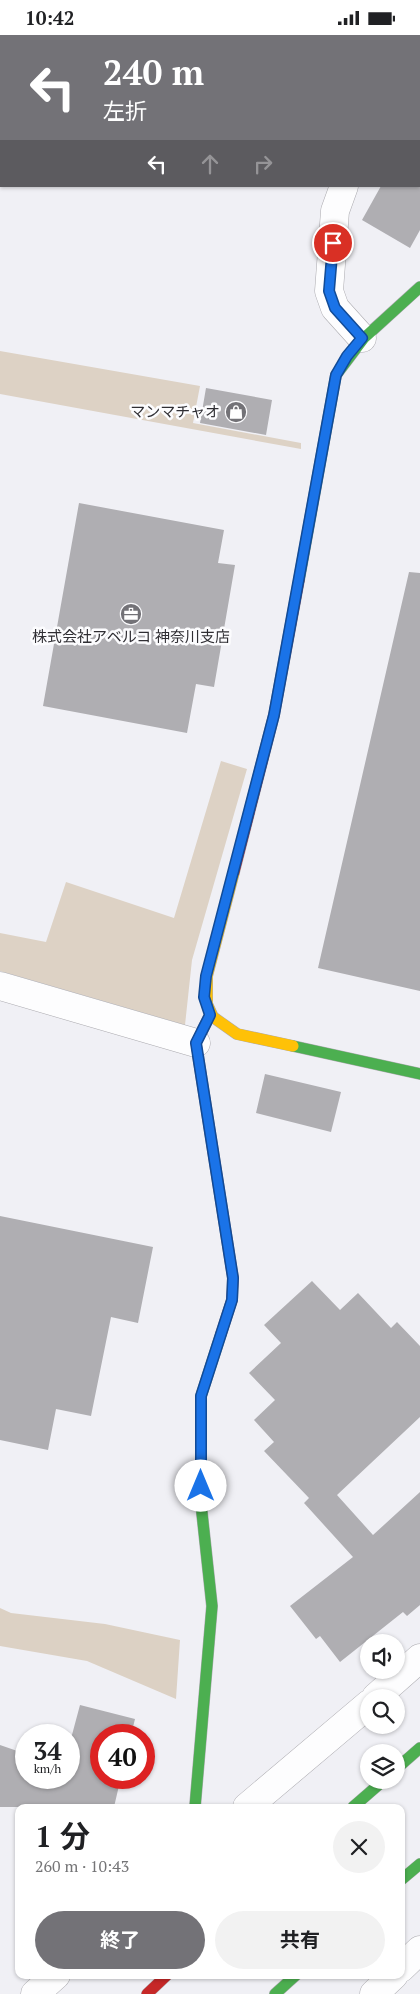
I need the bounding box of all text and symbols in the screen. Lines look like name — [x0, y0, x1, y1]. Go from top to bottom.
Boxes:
text: 10:42 — [25, 5, 74, 30]
text: 240 m — [103, 49, 204, 95]
icon: left — [20, 55, 85, 120]
text: 左折 — [103, 96, 147, 125]
icon: left — [143, 150, 171, 178]
icon: ahead — [196, 150, 224, 178]
icon: right — [249, 150, 277, 178]
pin — [312, 222, 354, 264]
icon: arrive — [319, 229, 347, 257]
shop icon: マンマチャオ — [224, 400, 248, 424]
place label: マンマチャオ — [130, 401, 220, 421]
office icon: 株式会社アベルコ 神奈川支店 — [119, 602, 143, 626]
place label: 株式会社アベルコ 神奈川支店 — [32, 626, 230, 646]
position arrow — [174, 1459, 226, 1511]
map controls — [360, 1634, 405, 1789]
button: sound — [360, 1634, 405, 1679]
button: search — [360, 1689, 405, 1734]
speed limit sign: 40 — [90, 1724, 155, 1789]
text: 34 — [33, 1734, 62, 1767]
button: layers — [360, 1744, 405, 1789]
text: km/h — [34, 1761, 61, 1776]
text: 1 分 — [35, 1816, 90, 1856]
button: close — [333, 1821, 385, 1873]
text: 260 m · 10:43 — [35, 1855, 129, 1877]
button: 終了 — [35, 1911, 205, 1969]
button: 共有 — [215, 1911, 385, 1969]

